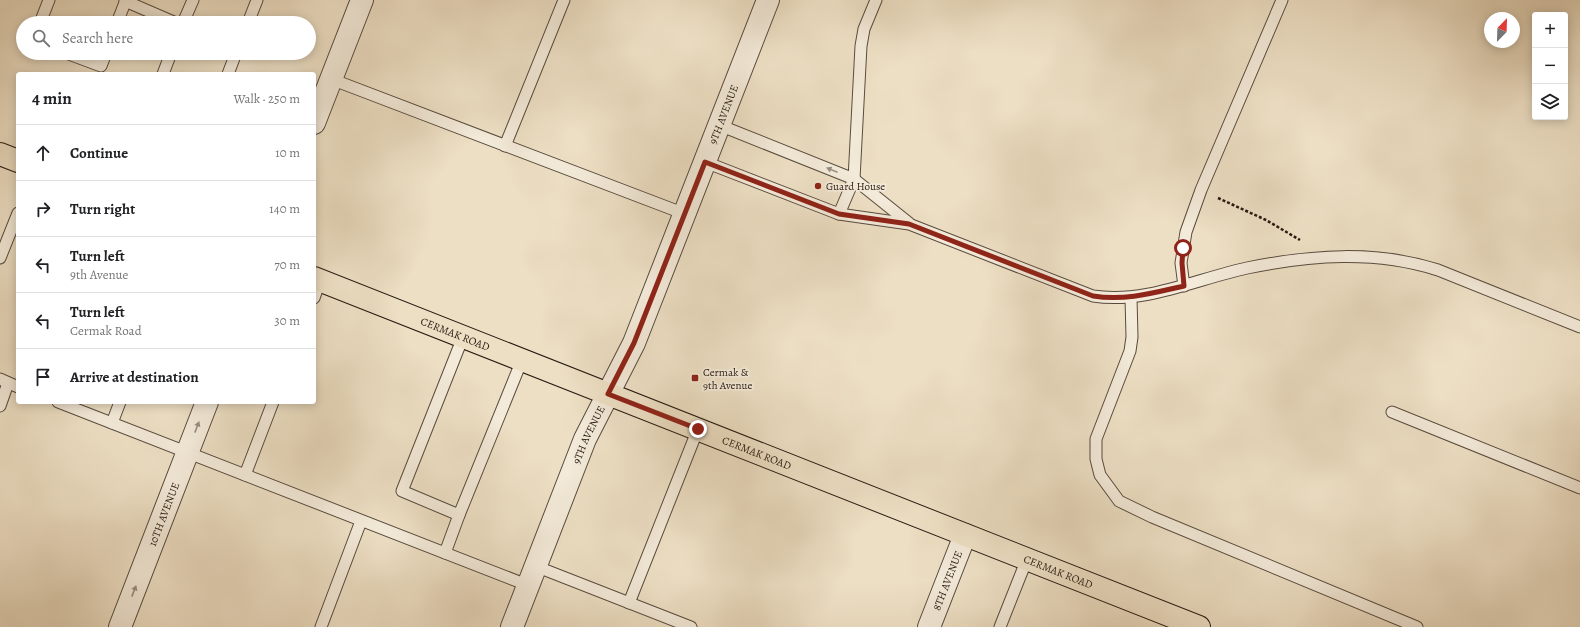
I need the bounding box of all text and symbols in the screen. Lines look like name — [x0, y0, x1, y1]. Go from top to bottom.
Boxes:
north arrow — [1484, 12, 1520, 48]
map controls — [1532, 12, 1568, 120]
button: + — [1532, 12, 1568, 48]
search box — [16, 16, 316, 60]
icon: search — [30, 27, 52, 49]
text: Search here — [62, 28, 133, 48]
button: − — [1532, 48, 1568, 84]
street label: 9TH AVENUE — [705, 82, 742, 146]
button: layers — [1532, 84, 1568, 120]
text: 4 min — [32, 87, 72, 110]
text: Walk · 250 m — [233, 90, 300, 107]
icon: ahead — [32, 142, 54, 164]
text: Continue — [70, 143, 128, 163]
text: 10 m — [275, 144, 300, 161]
one-way arrow — [825, 167, 837, 173]
place label: Guard House — [826, 179, 885, 194]
marker: Guard House — [813, 181, 823, 191]
icon: right — [32, 198, 54, 220]
text: Turn right — [70, 199, 135, 219]
text: 140 m — [269, 200, 300, 217]
route start — [1174, 239, 1192, 257]
text: Turn left — [70, 246, 125, 266]
icon: left — [32, 254, 54, 276]
text: 70 m — [274, 256, 300, 273]
text: 9th Avenue — [70, 266, 128, 283]
text: Turn left — [70, 302, 125, 322]
icon: left — [32, 310, 54, 332]
text: 30 m — [274, 312, 300, 329]
street label: CERMAK ROAD — [419, 313, 493, 354]
text: Cermak Road — [70, 322, 142, 339]
place label: Cermak & 9th Avenue — [703, 365, 753, 393]
icon: arrive — [32, 366, 54, 388]
text: Arrive at destination — [70, 367, 199, 387]
marker: Cermak & 9th Avenue — [690, 373, 700, 383]
street label: 9TH AVENUE — [569, 403, 608, 466]
route end — [689, 420, 707, 438]
one-way arrow — [195, 421, 201, 433]
street label: CERMAK ROAD — [720, 432, 794, 473]
street label: 10TH AVENUE — [145, 480, 183, 548]
street label: 8TH AVENUE — [929, 548, 966, 612]
street label: CERMAK ROAD — [1021, 551, 1095, 592]
one-way arrow — [132, 584, 138, 596]

